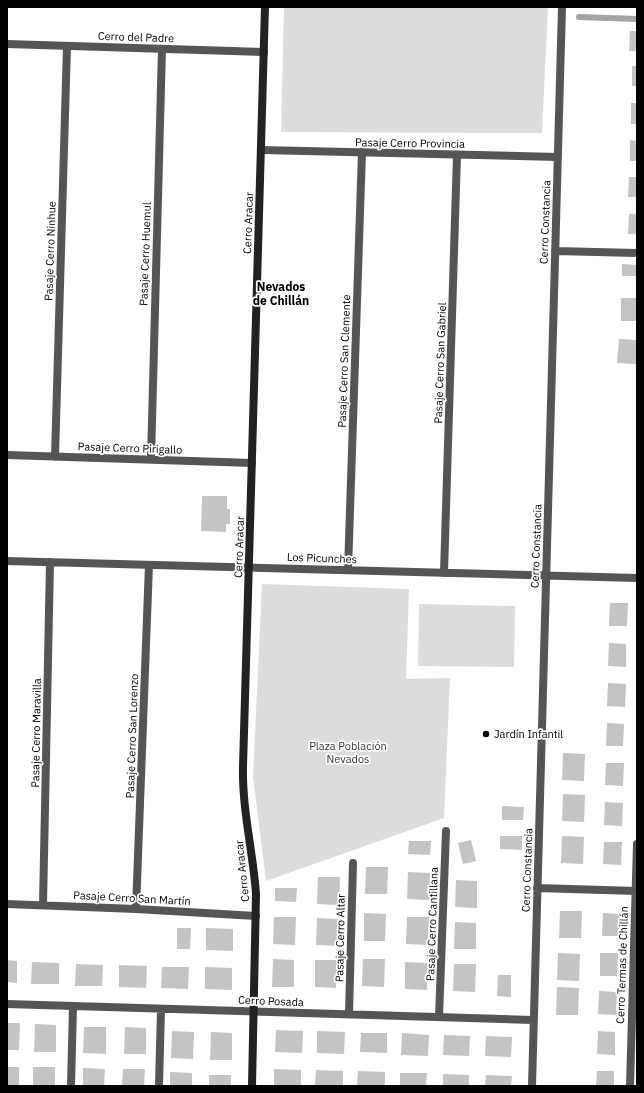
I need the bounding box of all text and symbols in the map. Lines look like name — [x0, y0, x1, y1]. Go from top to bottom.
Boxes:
street label: Cerro del Padre — [98, 29, 174, 45]
street label: Pasaje Cerro Provincia — [355, 135, 465, 151]
street label: Cerro Constancia — [537, 180, 553, 264]
street label: Cerro Aracar — [240, 192, 256, 254]
street label: Pasaje Cerro Ninhue — [41, 201, 59, 301]
street label: Pasaje Cerro Huemul — [136, 202, 154, 306]
district label: Nevados de Chillán — [253, 279, 309, 308]
street label: Pasaje Cerro San Clemente — [335, 294, 353, 428]
street label: Pasaje Cerro San Gabriel — [431, 302, 449, 424]
street label: Pasaje Cerro Pirigallo — [77, 439, 183, 457]
street label: Cerro Constancia — [528, 504, 544, 588]
street label: Cerro Aracar — [231, 516, 247, 578]
street label: Los Picunches — [287, 550, 357, 566]
street label: Pasaje Cerro San Lorenzo — [123, 673, 141, 799]
street label: Pasaje Cerro Maravilla — [28, 678, 44, 788]
place label: Jardín Infantil — [494, 727, 563, 741]
marker: Jardín Infantil — [481, 729, 491, 739]
park label: Plaza Población Nevados — [309, 739, 387, 766]
street label: Cerro Constancia — [519, 828, 535, 912]
street label: Cerro Aracar — [232, 839, 252, 903]
street label: Pasaje Cerro Cantillana — [423, 867, 441, 981]
street label: Pasaje Cerro San Martín — [73, 888, 191, 908]
street label: Pasaje Cerro Altar — [332, 894, 348, 982]
street label: Cerro Termas de Chillán — [613, 906, 631, 1024]
street label: Cerro Posada — [238, 993, 304, 1009]

